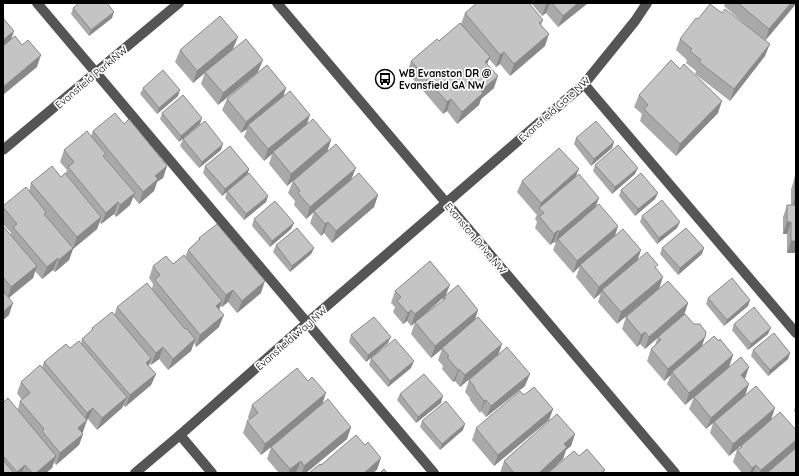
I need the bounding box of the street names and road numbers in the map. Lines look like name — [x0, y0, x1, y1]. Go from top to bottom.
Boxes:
street label: Evansfield Park NW — [52, 43, 130, 111]
street label: Evansfield Gate NW — [516, 74, 593, 145]
street label: Evanston Drive NW — [442, 200, 509, 277]
street label: Evansfield Way NW — [253, 304, 330, 373]

